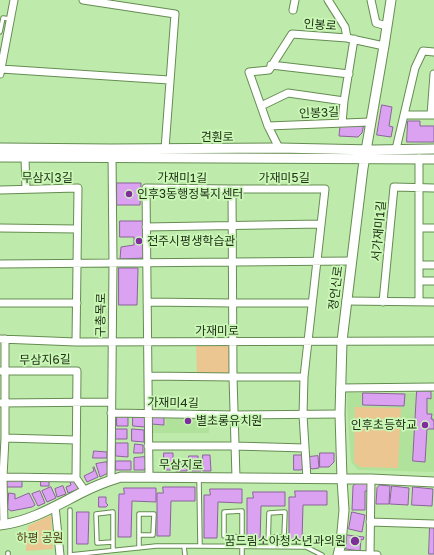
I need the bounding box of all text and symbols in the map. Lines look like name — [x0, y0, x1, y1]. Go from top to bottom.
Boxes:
street label: 인봉로 — [303, 17, 337, 33]
street label: 인봉3길 — [299, 105, 339, 121]
street label: 견훤로 — [200, 130, 234, 144]
street label: 가재미1길 — [157, 170, 207, 186]
street label: 무삼지3길 — [21, 171, 73, 185]
street label: 가재미5길 — [258, 171, 310, 185]
place label: 인후3동행정복지센터 — [137, 187, 243, 201]
marker: 인후3동행정복지센터 — [124, 189, 134, 199]
street label: 서가재미1길 — [369, 200, 389, 262]
place label: 전주시평생학습관 — [147, 234, 235, 248]
marker: 전주시평생학습관 — [134, 236, 144, 246]
street label: 정언신로 — [326, 265, 346, 311]
street label: 구총목로 — [93, 293, 109, 337]
street label: 가재미로 — [195, 324, 239, 338]
street label: 무삼지6길 — [19, 352, 71, 368]
street label: 가재미4길 — [147, 395, 199, 411]
place label: 별초롱유치원 — [196, 414, 262, 428]
marker: 별초롱유치원 — [183, 416, 193, 426]
place label: 인후초등학교 — [351, 418, 417, 432]
marker: 인후초등학교 — [420, 420, 430, 430]
street label: 무삼지로 — [159, 457, 203, 473]
park label: 하평 공원 — [16, 531, 64, 545]
place label: 꿈드림소아청소년과의원 — [225, 534, 346, 548]
marker: 꿈드림소아청소년과의원 — [349, 535, 361, 547]

